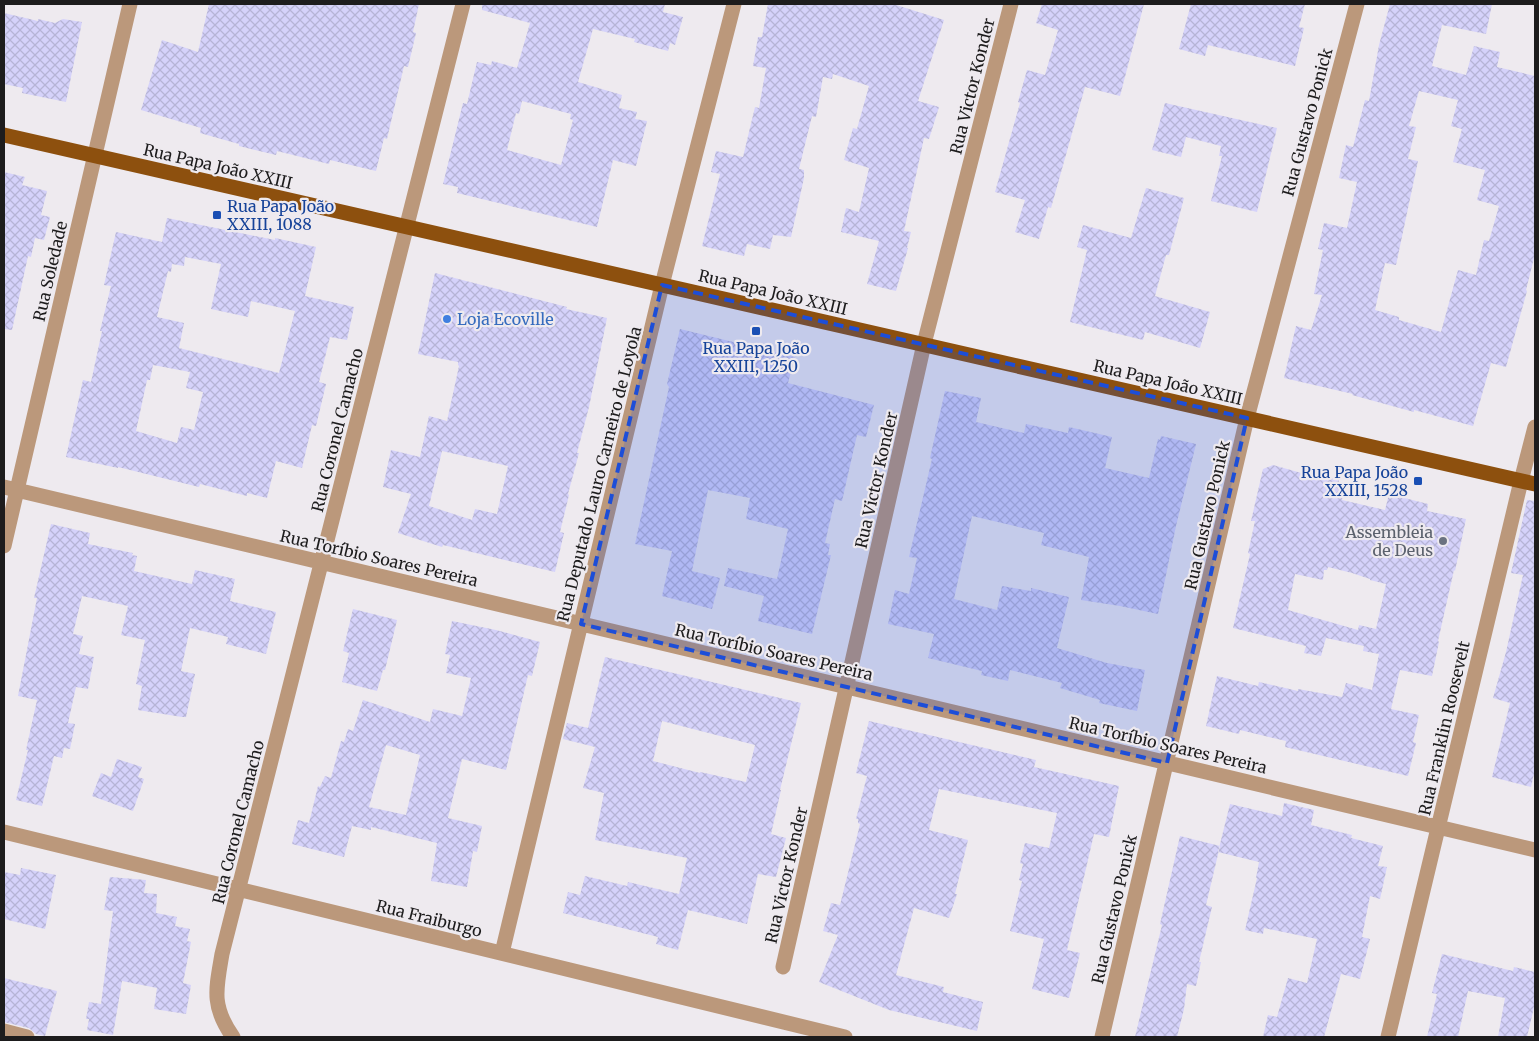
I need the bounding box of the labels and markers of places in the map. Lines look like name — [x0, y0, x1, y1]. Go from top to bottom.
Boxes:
place label: Rua Papa João XXIII, 1088 — [227, 196, 334, 234]
marker: Rua Papa João XXIII, 1088 — [211, 209, 223, 221]
place label: Loja Ecoville — [457, 309, 554, 329]
marker: Loja Ecoville — [441, 313, 453, 325]
marker: Rua Papa João XXIII, 1250 — [750, 325, 762, 337]
place label: Rua Papa João XXIII, 1250 — [702, 338, 810, 376]
place label: Rua Papa João XXIII, 1528 — [1301, 462, 1408, 500]
marker: Rua Papa João XXIII, 1528 — [1412, 475, 1424, 487]
place label: Assembleia de Deus — [1344, 522, 1433, 560]
marker: Assembleia de Deus — [1437, 535, 1449, 547]

